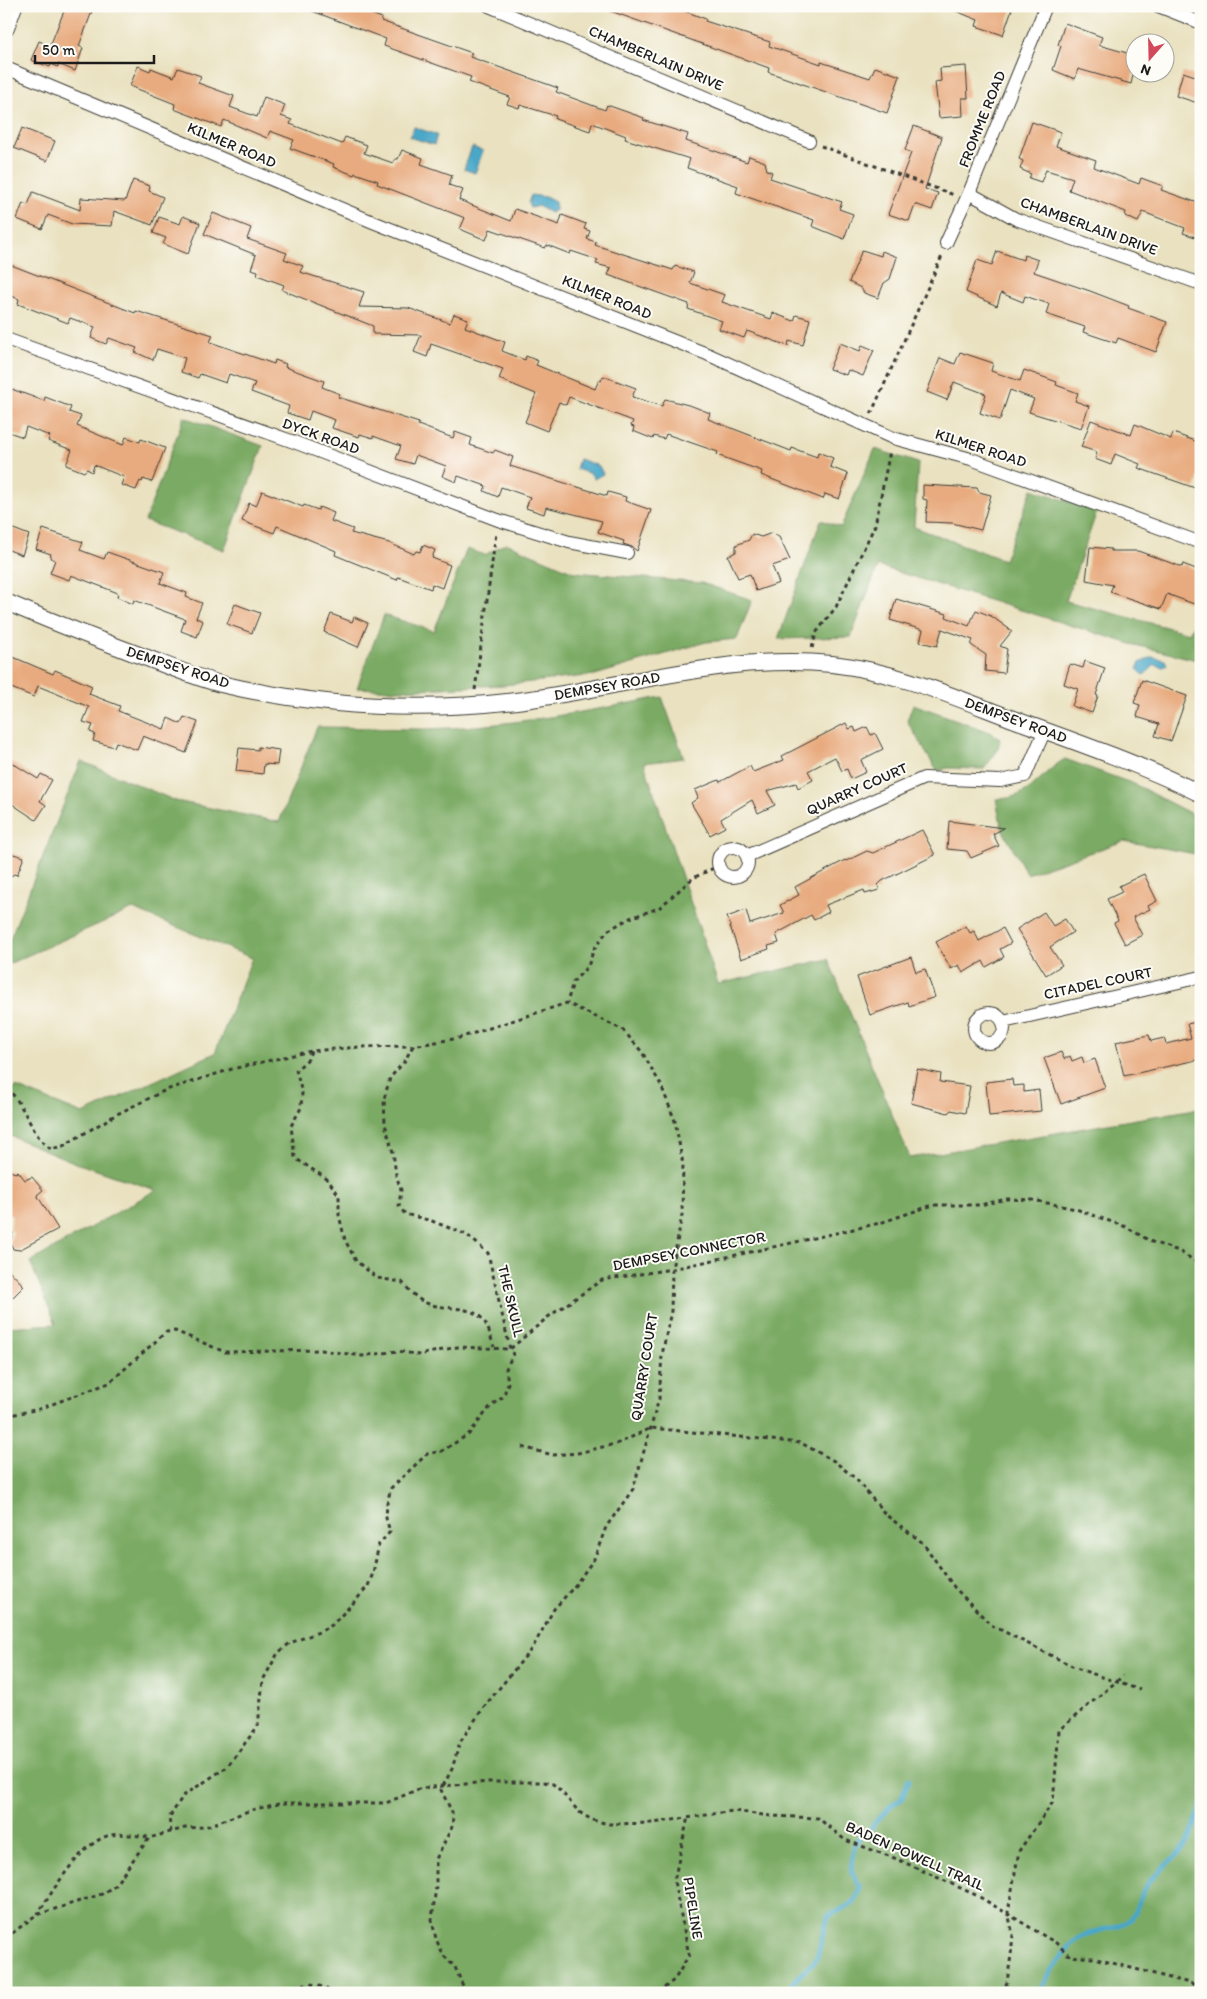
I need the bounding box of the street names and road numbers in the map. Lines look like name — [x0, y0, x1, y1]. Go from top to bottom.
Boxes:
street label: CHAMBERLAIN DRIVE — [586, 21, 726, 95]
street label: FROMME ROAD — [954, 68, 1010, 170]
street label: KILMER ROAD — [185, 118, 279, 172]
street label: CHAMBERLAIN DRIVE — [1018, 193, 1160, 259]
street label: KILMER ROAD — [560, 271, 654, 323]
street label: DYCK ROAD — [280, 414, 362, 458]
street label: KILMER ROAD — [933, 425, 1029, 471]
street label: DEMPSEY ROAD — [124, 642, 232, 692]
street label: DEMPSEY ROAD — [553, 668, 662, 704]
street label: DEMPSEY ROAD — [962, 693, 1070, 747]
street label: QUARRY COURT — [804, 758, 911, 819]
street label: CITADEL COURT — [1042, 963, 1155, 1003]
street label: DEMPSEY CONNECTOR — [611, 1227, 767, 1275]
street label: THE SKULL — [494, 1263, 528, 1339]
street label: QUARRY COURT — [627, 1311, 662, 1422]
street label: BADEN POWELL TRAIL — [843, 1817, 988, 1895]
street label: PIPELINE — [679, 1876, 707, 1940]

